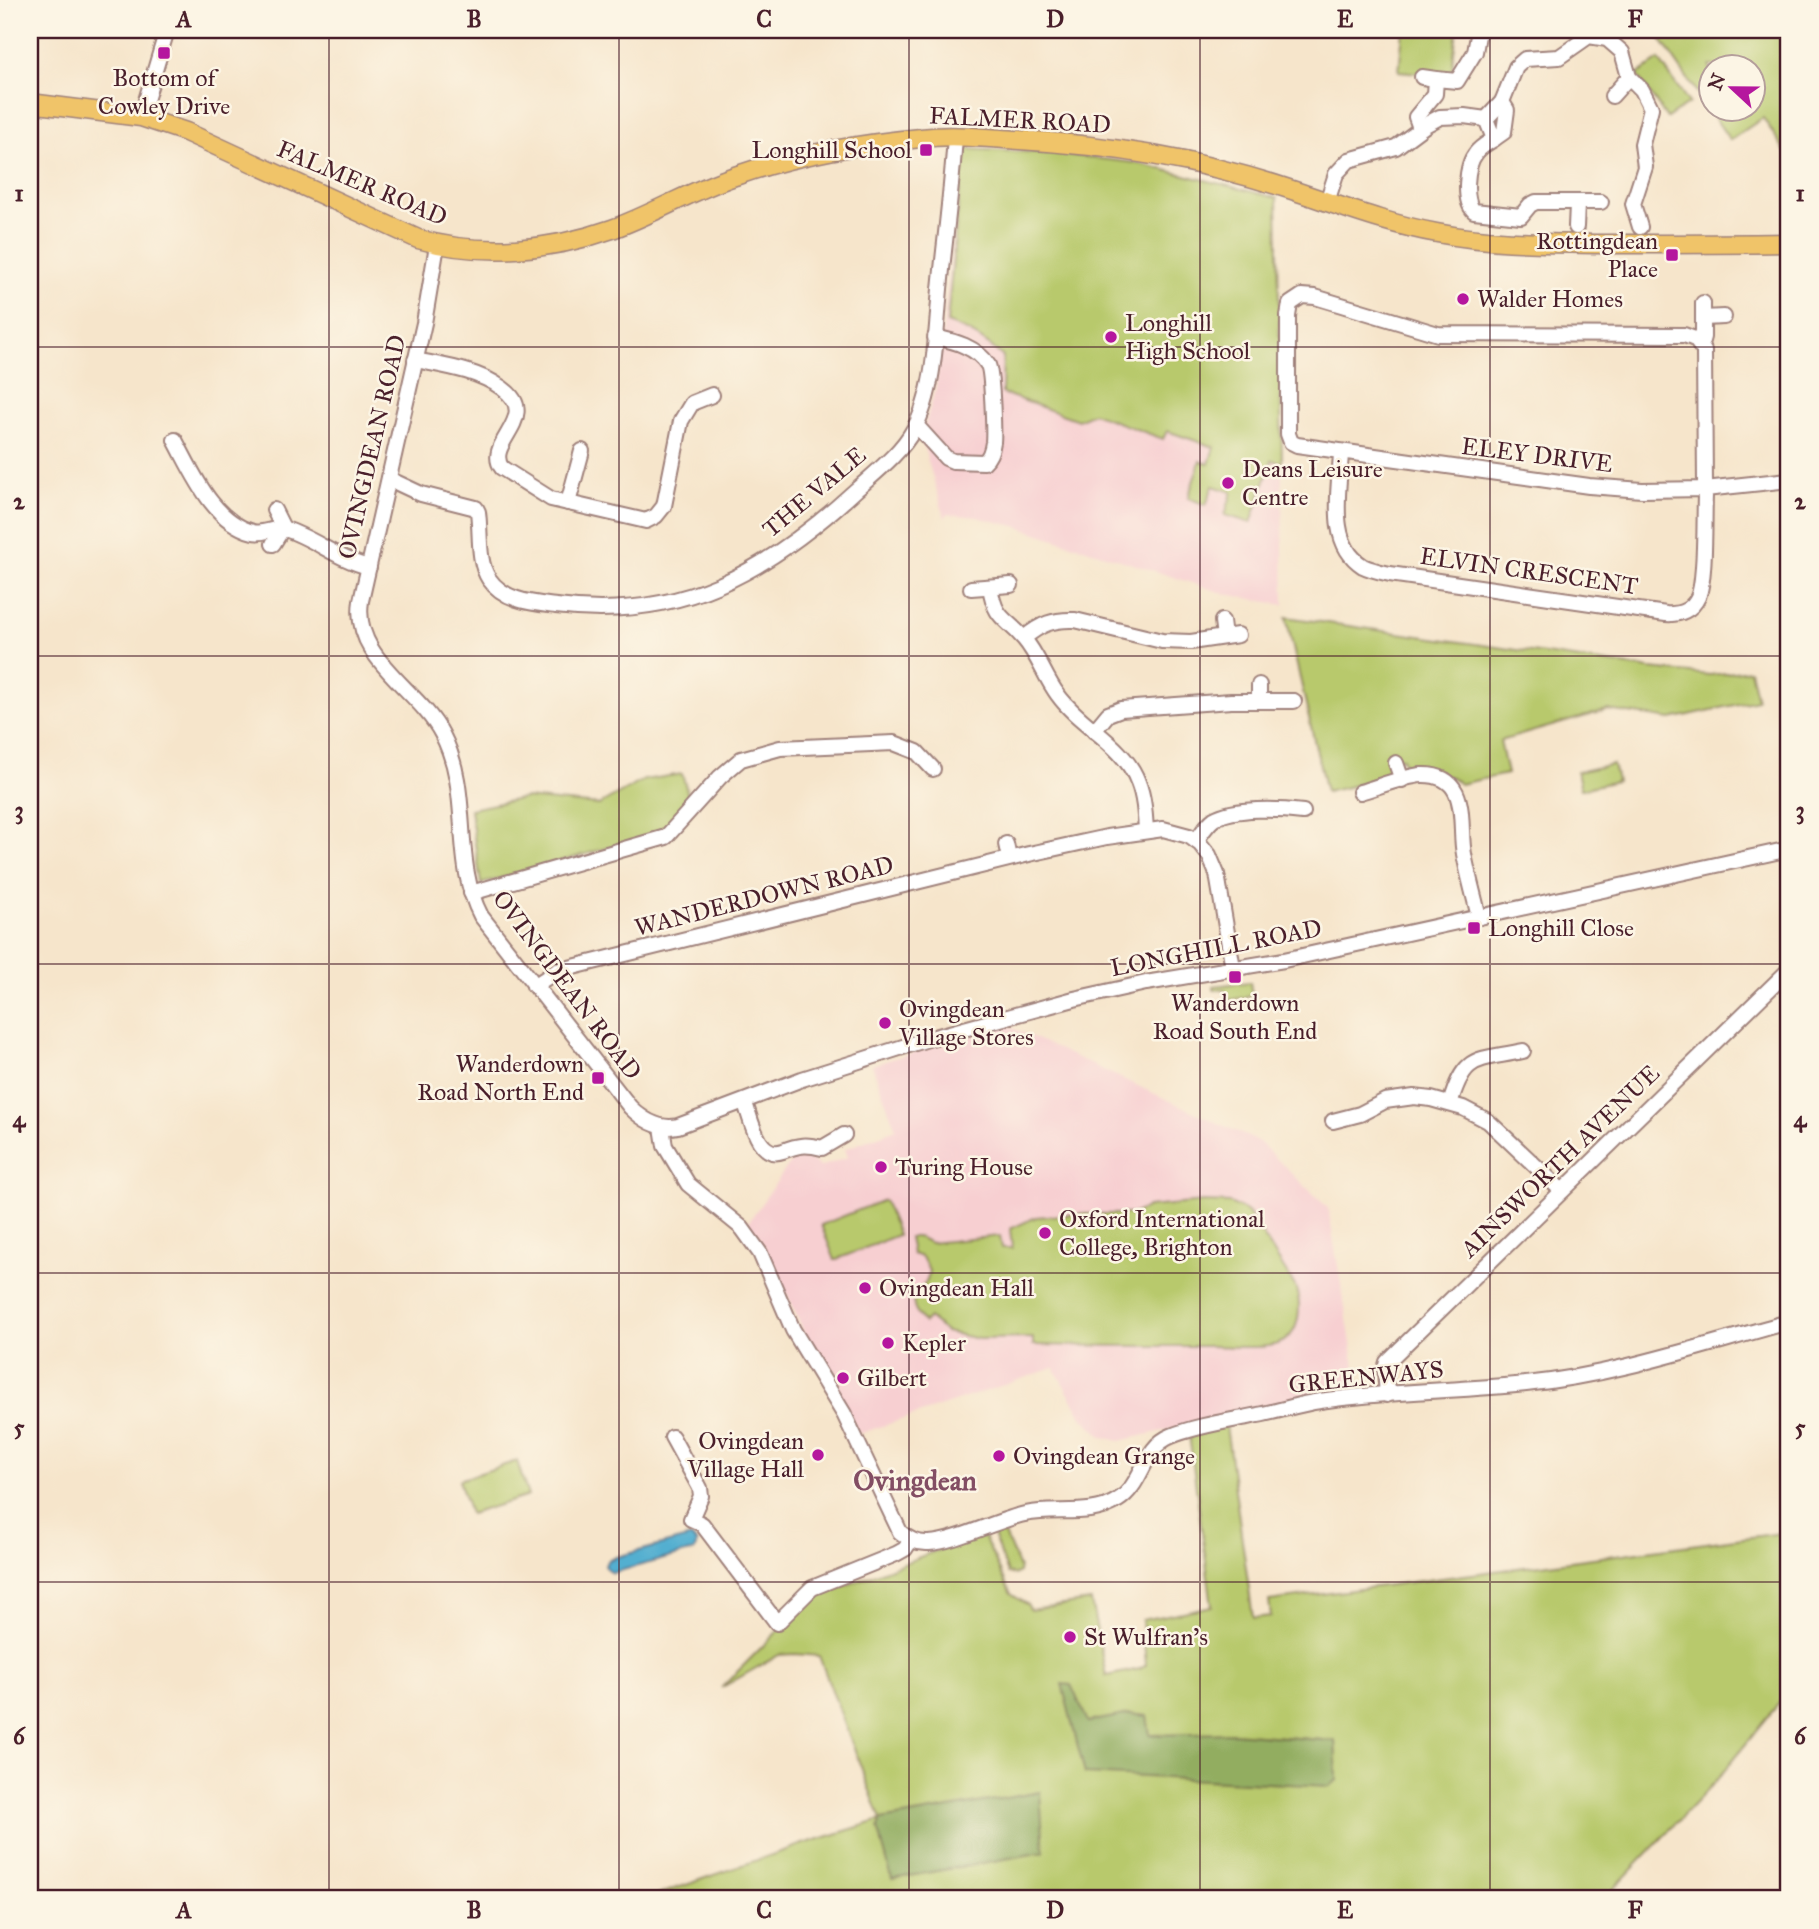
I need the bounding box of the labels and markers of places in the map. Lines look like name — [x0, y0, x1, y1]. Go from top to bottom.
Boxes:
marker: Bottom of Cowley Drive — [156, 45, 172, 61]
place label: Bottom of Cowley Drive — [98, 63, 230, 121]
place label: Longhill School — [752, 135, 912, 165]
marker: Longhill School — [918, 142, 934, 158]
place label: Rottingdean Place — [1536, 226, 1658, 284]
marker: Rottingdean Place — [1664, 247, 1680, 263]
place label: Walder Homes — [1477, 284, 1623, 314]
marker: Walder Homes — [1455, 291, 1471, 307]
place label: Longhill High School — [1125, 308, 1251, 366]
marker: Longhill High School — [1103, 329, 1119, 345]
place label: Deans Leisure Centre — [1242, 454, 1383, 512]
marker: Deans Leisure Centre — [1220, 475, 1236, 491]
place label: Longhill Close — [1488, 913, 1634, 943]
marker: Longhill Close — [1466, 920, 1482, 936]
marker: Wanderdown Road South End — [1227, 969, 1243, 985]
place label: Wanderdown Road South End — [1153, 988, 1317, 1046]
place label: Ovingdean Village Stores — [898, 994, 1034, 1052]
marker: Ovingdean Village Stores — [877, 1015, 893, 1031]
place label: Wanderdown Road North End — [417, 1049, 584, 1107]
marker: Wanderdown Road North End — [590, 1070, 606, 1086]
place label: Turing House — [895, 1152, 1033, 1182]
marker: Turing House — [873, 1159, 889, 1175]
place label: Oxford International College, Brighton — [1059, 1204, 1265, 1262]
marker: Oxford International College, Brighton — [1037, 1225, 1053, 1241]
place label: Ovingdean Hall — [879, 1273, 1034, 1303]
marker: Ovingdean Hall — [857, 1280, 873, 1296]
place label: Kepler — [902, 1328, 966, 1358]
marker: Kepler — [880, 1335, 896, 1351]
place label: Gilbert — [857, 1363, 927, 1393]
marker: Gilbert — [835, 1370, 851, 1386]
place label: Ovingdean Village Hall — [686, 1426, 805, 1484]
place label: Ovingdean Grange — [1013, 1441, 1195, 1471]
marker: Ovingdean Village Hall — [810, 1447, 826, 1463]
marker: Ovingdean Grange — [991, 1448, 1007, 1464]
place label: St Wulfran's — [1084, 1622, 1208, 1652]
marker: St Wulfran's — [1062, 1629, 1078, 1645]

